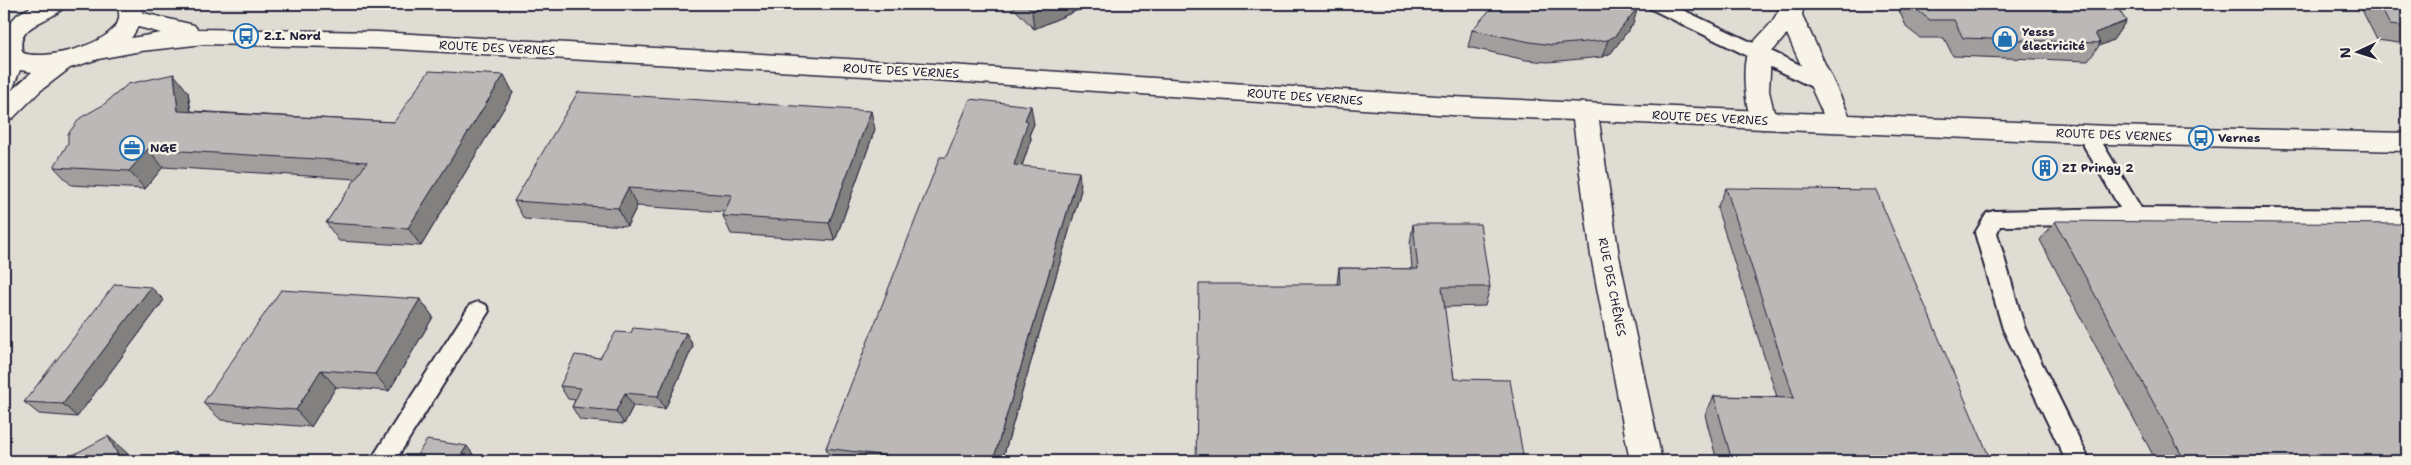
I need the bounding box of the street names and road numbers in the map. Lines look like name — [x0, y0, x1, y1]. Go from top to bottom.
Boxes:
street label: ROUTE DES VERNES — [439, 37, 556, 59]
street label: ROUTE DES VERNES — [843, 60, 960, 82]
street label: ROUTE DES VERNES — [1246, 85, 1364, 109]
street label: ROUTE DES VERNES — [1652, 107, 1769, 129]
street label: ROUTE DES VERNES — [2056, 125, 2173, 145]
street label: RUE DES CHÊNES — [1595, 236, 1629, 338]

